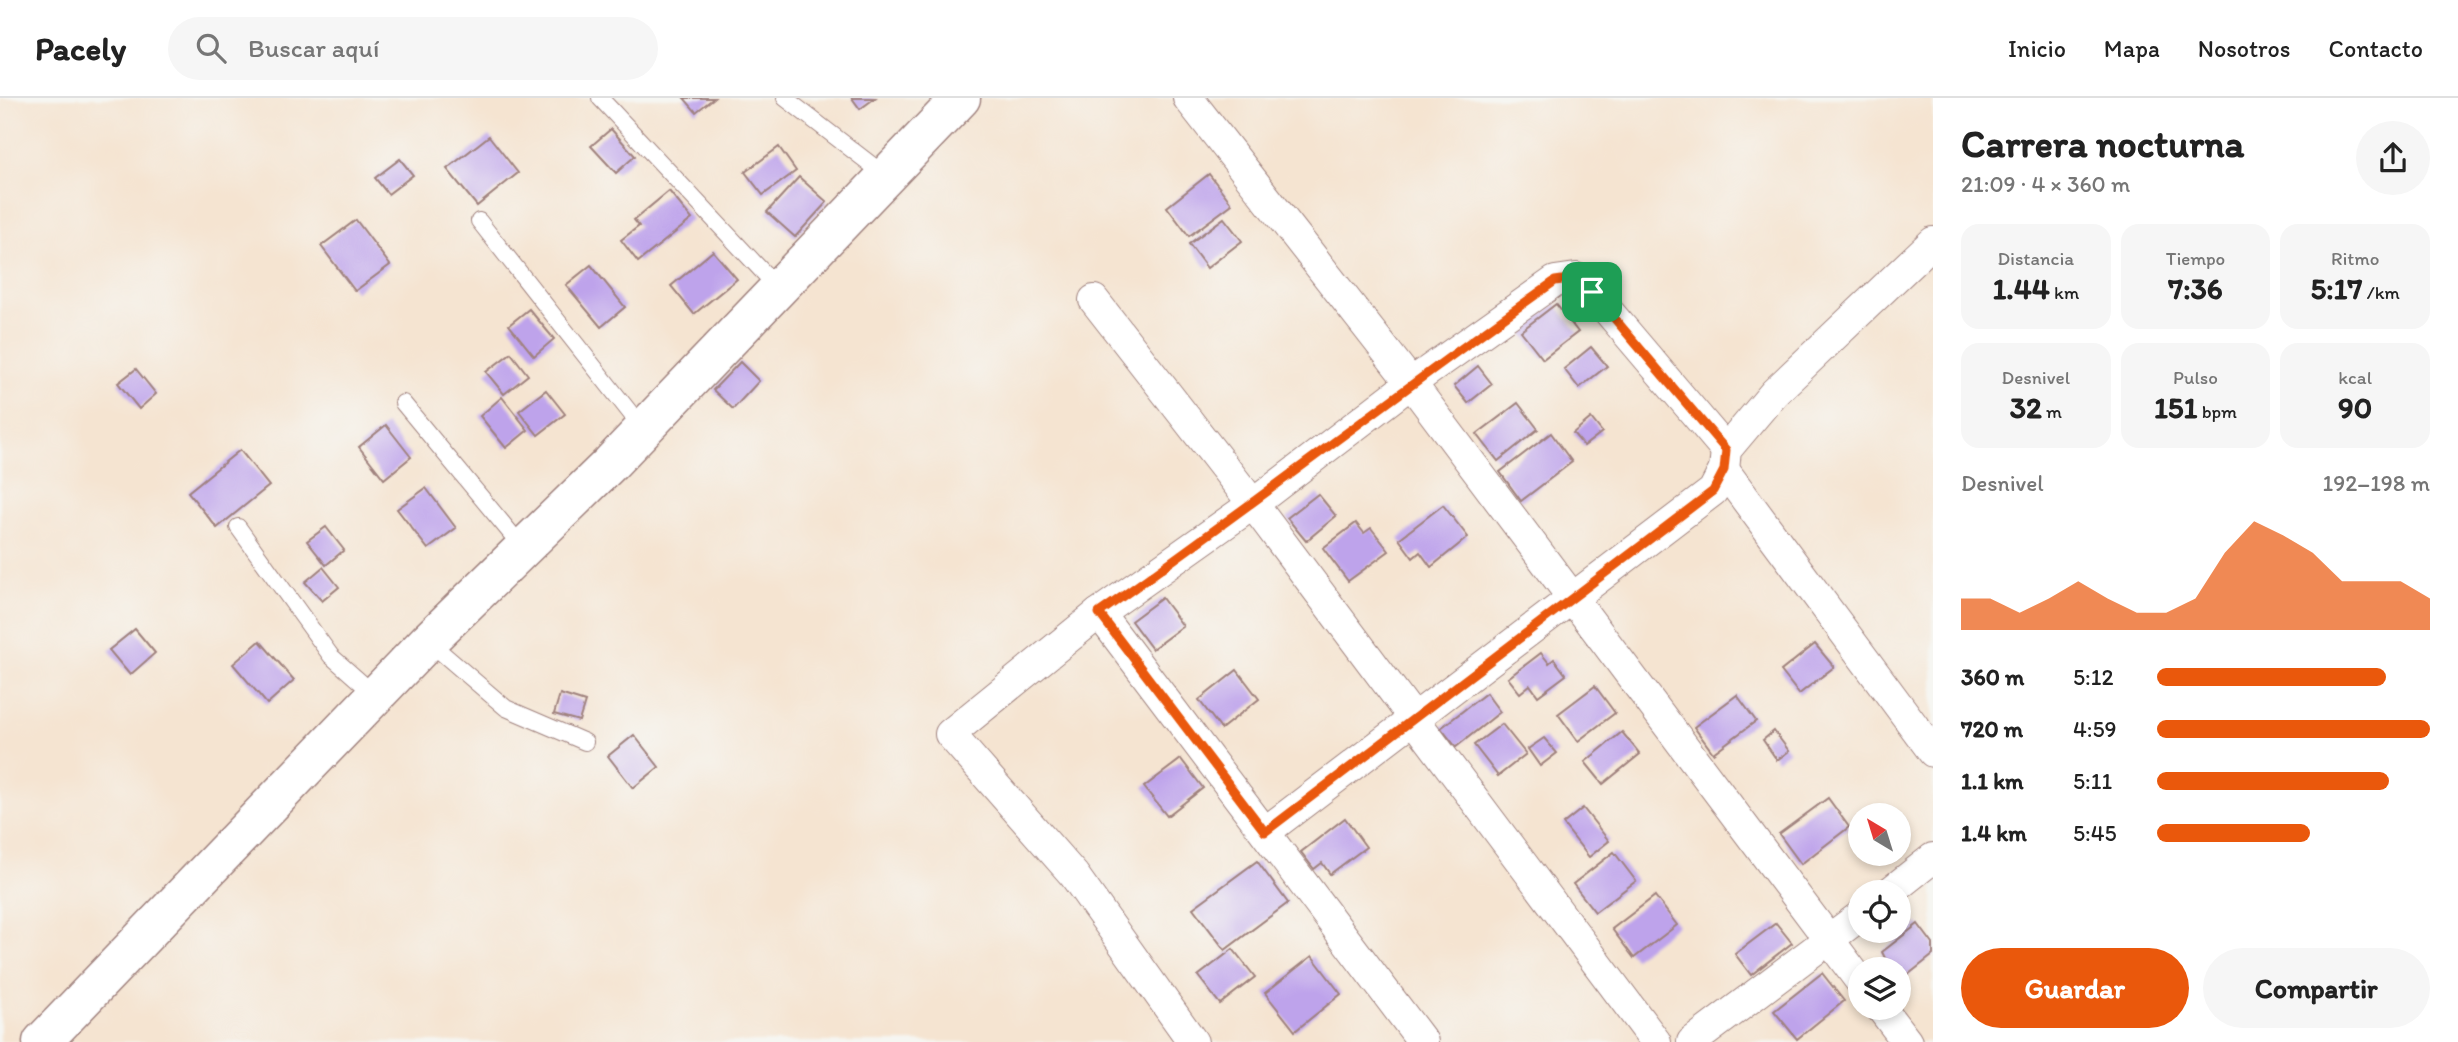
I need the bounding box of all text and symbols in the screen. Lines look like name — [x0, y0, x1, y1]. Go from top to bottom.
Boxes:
search box — [168, 17, 658, 80]
text: Pacely — [35, 29, 126, 68]
icon: search — [192, 29, 230, 67]
text: Buscar aquí — [248, 32, 379, 64]
text: Inicio — [2008, 34, 2066, 63]
text: Mapa — [2104, 34, 2160, 63]
text: Nosotros — [2198, 34, 2290, 63]
text: Contacto — [2328, 34, 2423, 63]
text: Carrera nocturna — [1961, 121, 2244, 167]
button: share — [2356, 121, 2430, 195]
text: 21:09 · 4 × 360 m — [1961, 170, 2130, 198]
text: Distancia — [1997, 247, 2074, 270]
text: Tiempo — [2166, 247, 2225, 270]
text: Ritmo — [2331, 247, 2379, 270]
pin — [1562, 262, 1622, 322]
text: 1.44 — [1992, 270, 2050, 307]
text: 7:36 — [2168, 270, 2223, 307]
text: 5:17 — [2311, 270, 2362, 307]
icon: arrive — [1573, 273, 1611, 311]
text: km — [2050, 281, 2079, 304]
text: /km — [2362, 281, 2400, 304]
text: Desnivel — [2002, 366, 2070, 389]
text: Pulso — [2173, 366, 2218, 389]
text: kcal — [2338, 366, 2372, 389]
text: 32 — [2010, 389, 2042, 426]
text: 151 — [2154, 389, 2198, 426]
text: 90 — [2338, 389, 2372, 426]
text: m — [2042, 400, 2062, 423]
text: bpm — [2198, 400, 2237, 423]
text: Desnivel — [1961, 469, 2044, 497]
text: 192–198 m — [2323, 469, 2430, 497]
text: 360 m — [1961, 663, 2024, 691]
text: 5:12 — [2073, 663, 2113, 691]
text: 720 m — [1961, 715, 2023, 743]
text: 4:59 — [2073, 715, 2117, 743]
text: 1.1 km — [1961, 767, 2024, 795]
text: 5:11 — [2073, 767, 2112, 795]
north arrow — [1848, 803, 1911, 866]
map controls — [1848, 803, 1911, 1020]
text: 1.4 km — [1961, 819, 2027, 847]
text: 5:45 — [2073, 819, 2117, 847]
button: locate — [1848, 880, 1911, 943]
button: Guardar — [1961, 948, 2189, 1028]
button: Compartir — [2203, 948, 2430, 1028]
button: layers — [1848, 957, 1911, 1020]

